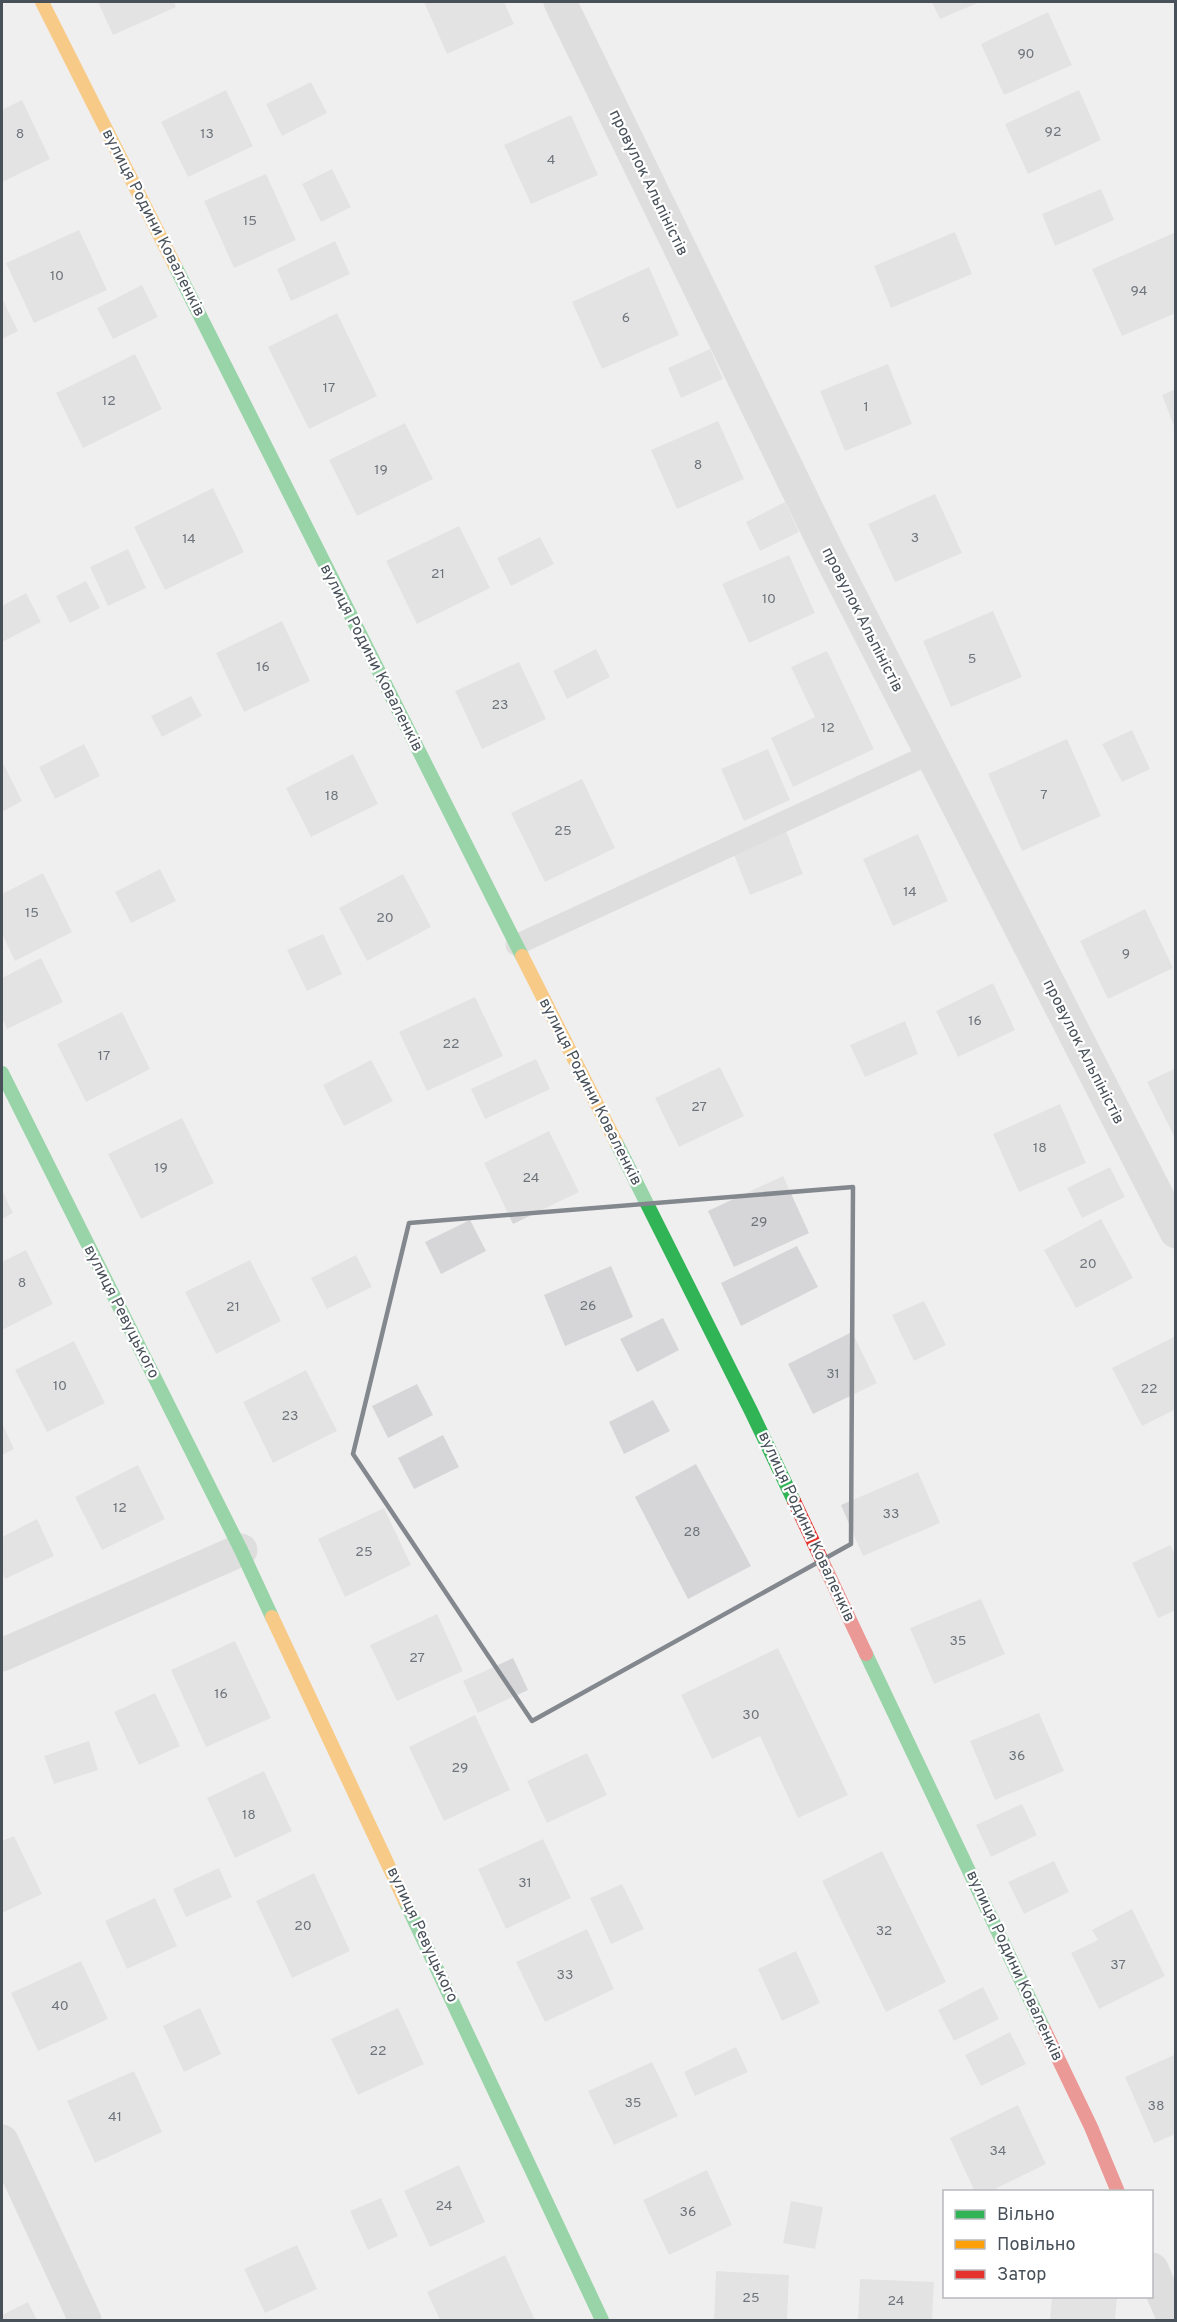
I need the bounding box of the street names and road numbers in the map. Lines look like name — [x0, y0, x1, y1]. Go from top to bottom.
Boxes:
street label: провулок Альпіністів — [604, 107, 692, 259]
street label: вулиця Родини Коваленків — [97, 126, 209, 320]
street label: провулок Альпіністів — [817, 544, 907, 696]
street label: вулиця Родини Коваленків — [315, 561, 427, 755]
street label: провулок Альпіністів — [1038, 976, 1128, 1128]
street label: вулиця Родини Коваленків — [534, 995, 646, 1189]
street label: вулиця Ревуцького — [79, 1242, 163, 1382]
street label: вулиця Родини Коваленків — [753, 1429, 859, 1625]
street label: вулиця Ревуцького — [382, 1864, 462, 2006]
street label: вулиця Родини Коваленків — [961, 1868, 1067, 2064]

